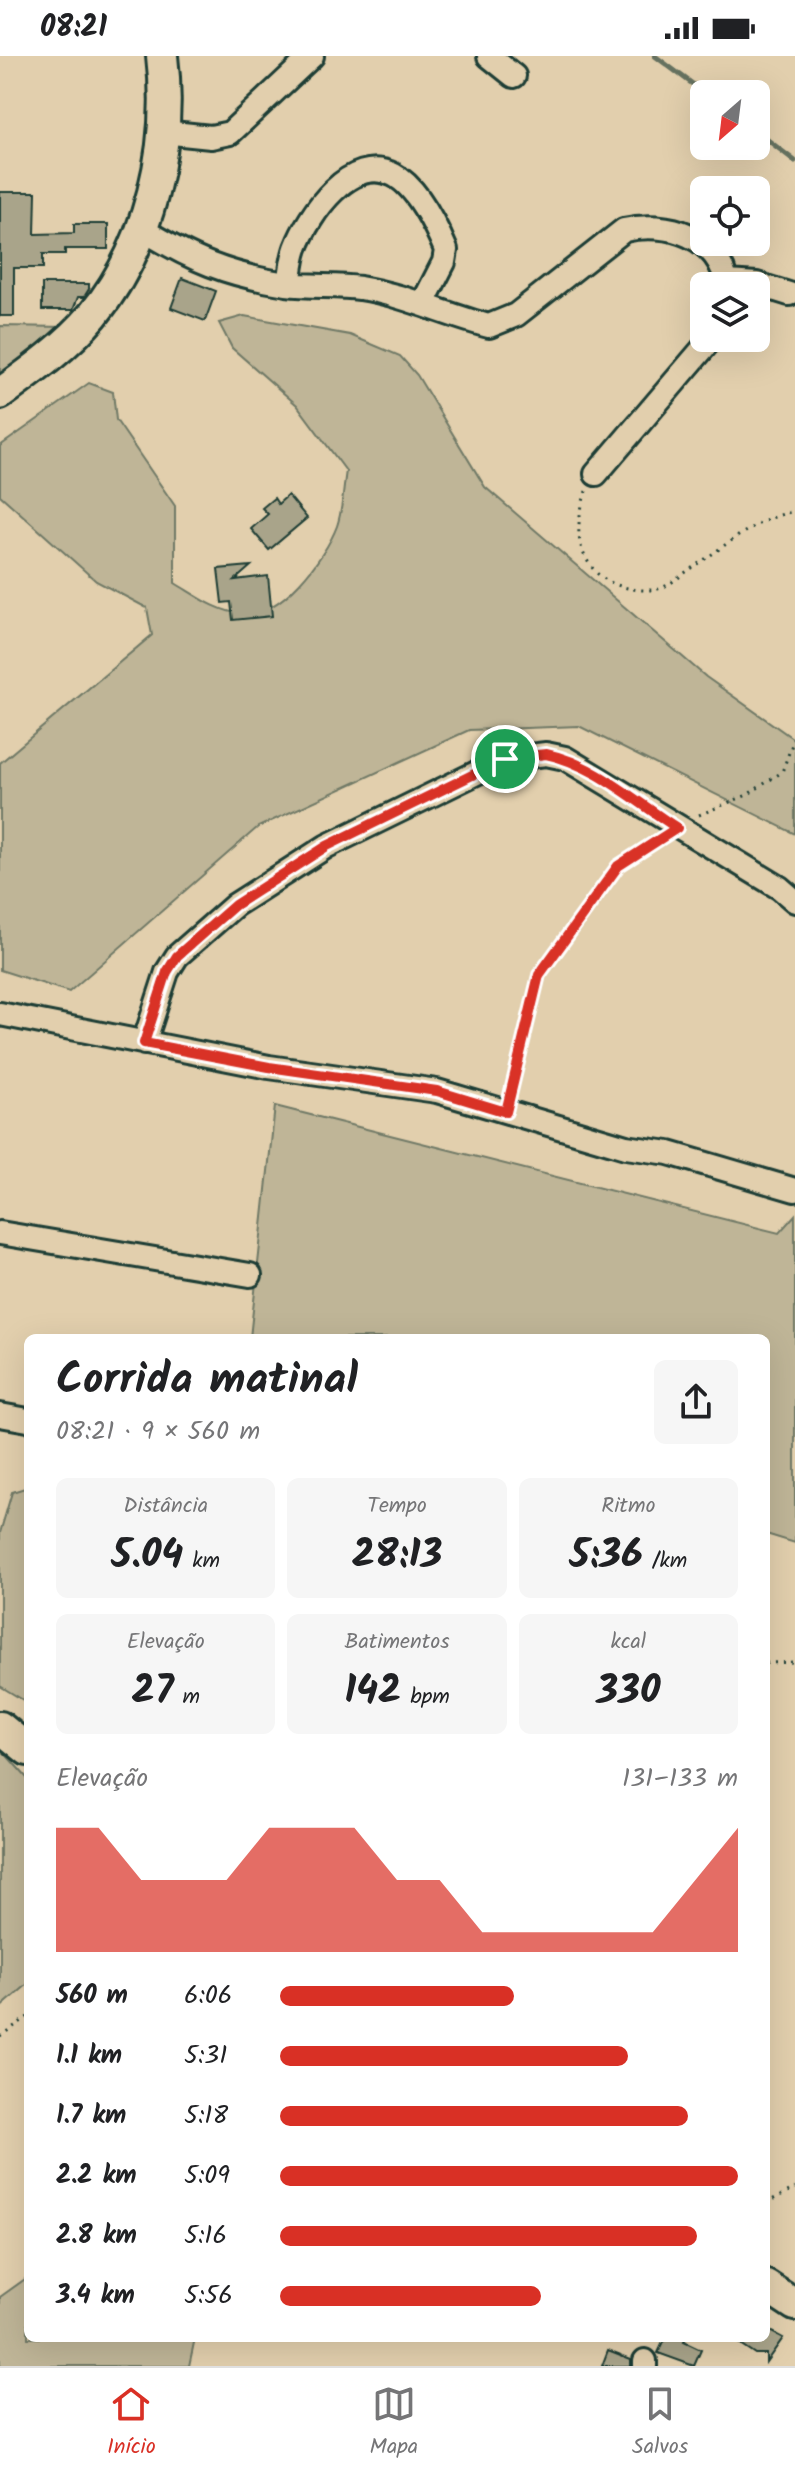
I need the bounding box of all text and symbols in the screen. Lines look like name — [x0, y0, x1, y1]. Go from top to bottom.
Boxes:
text: 08:21 — [40, 4, 107, 52]
north arrow — [690, 80, 770, 160]
map controls — [690, 80, 770, 352]
button: locate — [690, 176, 770, 256]
button: layers — [690, 272, 770, 352]
pin — [471, 725, 539, 793]
icon: arrive — [483, 737, 527, 781]
text: Corrida matinal — [56, 1346, 358, 1416]
button: share — [654, 1360, 738, 1444]
text: 08:21 · 9 × 560 m — [56, 1411, 260, 1453]
text: Distância — [123, 1489, 208, 1524]
text: Tempo — [367, 1489, 427, 1524]
text: Ritmo — [601, 1489, 655, 1524]
text: 5.04 — [111, 1524, 183, 1588]
text: 28:13 — [352, 1524, 442, 1588]
text: 5:36 — [569, 1524, 643, 1588]
text: km — [183, 1544, 220, 1579]
text: /km — [643, 1544, 687, 1579]
text: Elevação — [127, 1625, 205, 1660]
text: Batimentos — [344, 1625, 450, 1660]
text: kcal — [610, 1625, 646, 1660]
text: 27 — [131, 1660, 174, 1724]
text: 142 — [344, 1660, 401, 1724]
text: 330 — [596, 1660, 660, 1724]
text: m — [174, 1680, 200, 1715]
text: bpm — [401, 1680, 450, 1715]
text: Elevação — [56, 1758, 148, 1800]
text: 131–133 m — [622, 1758, 738, 1800]
text: 560 m — [56, 1975, 128, 2017]
text: 6:06 — [184, 1975, 232, 2017]
text: 1.1 km — [56, 2035, 122, 2077]
text: 5:31 — [184, 2035, 227, 2077]
text: 1.7 km — [56, 2095, 126, 2137]
text: 5:18 — [184, 2095, 228, 2137]
text: 2.2 km — [56, 2155, 137, 2197]
text: 5:09 — [184, 2155, 230, 2197]
text: 2.8 km — [56, 2215, 137, 2257]
text: 5:16 — [184, 2215, 227, 2257]
text: 3.4 km — [56, 2275, 135, 2317]
text: 5:56 — [184, 2275, 233, 2317]
tab: Início — [107, 2382, 156, 2465]
tab: Mapa — [370, 2382, 418, 2465]
tab: Salvos — [632, 2382, 688, 2465]

